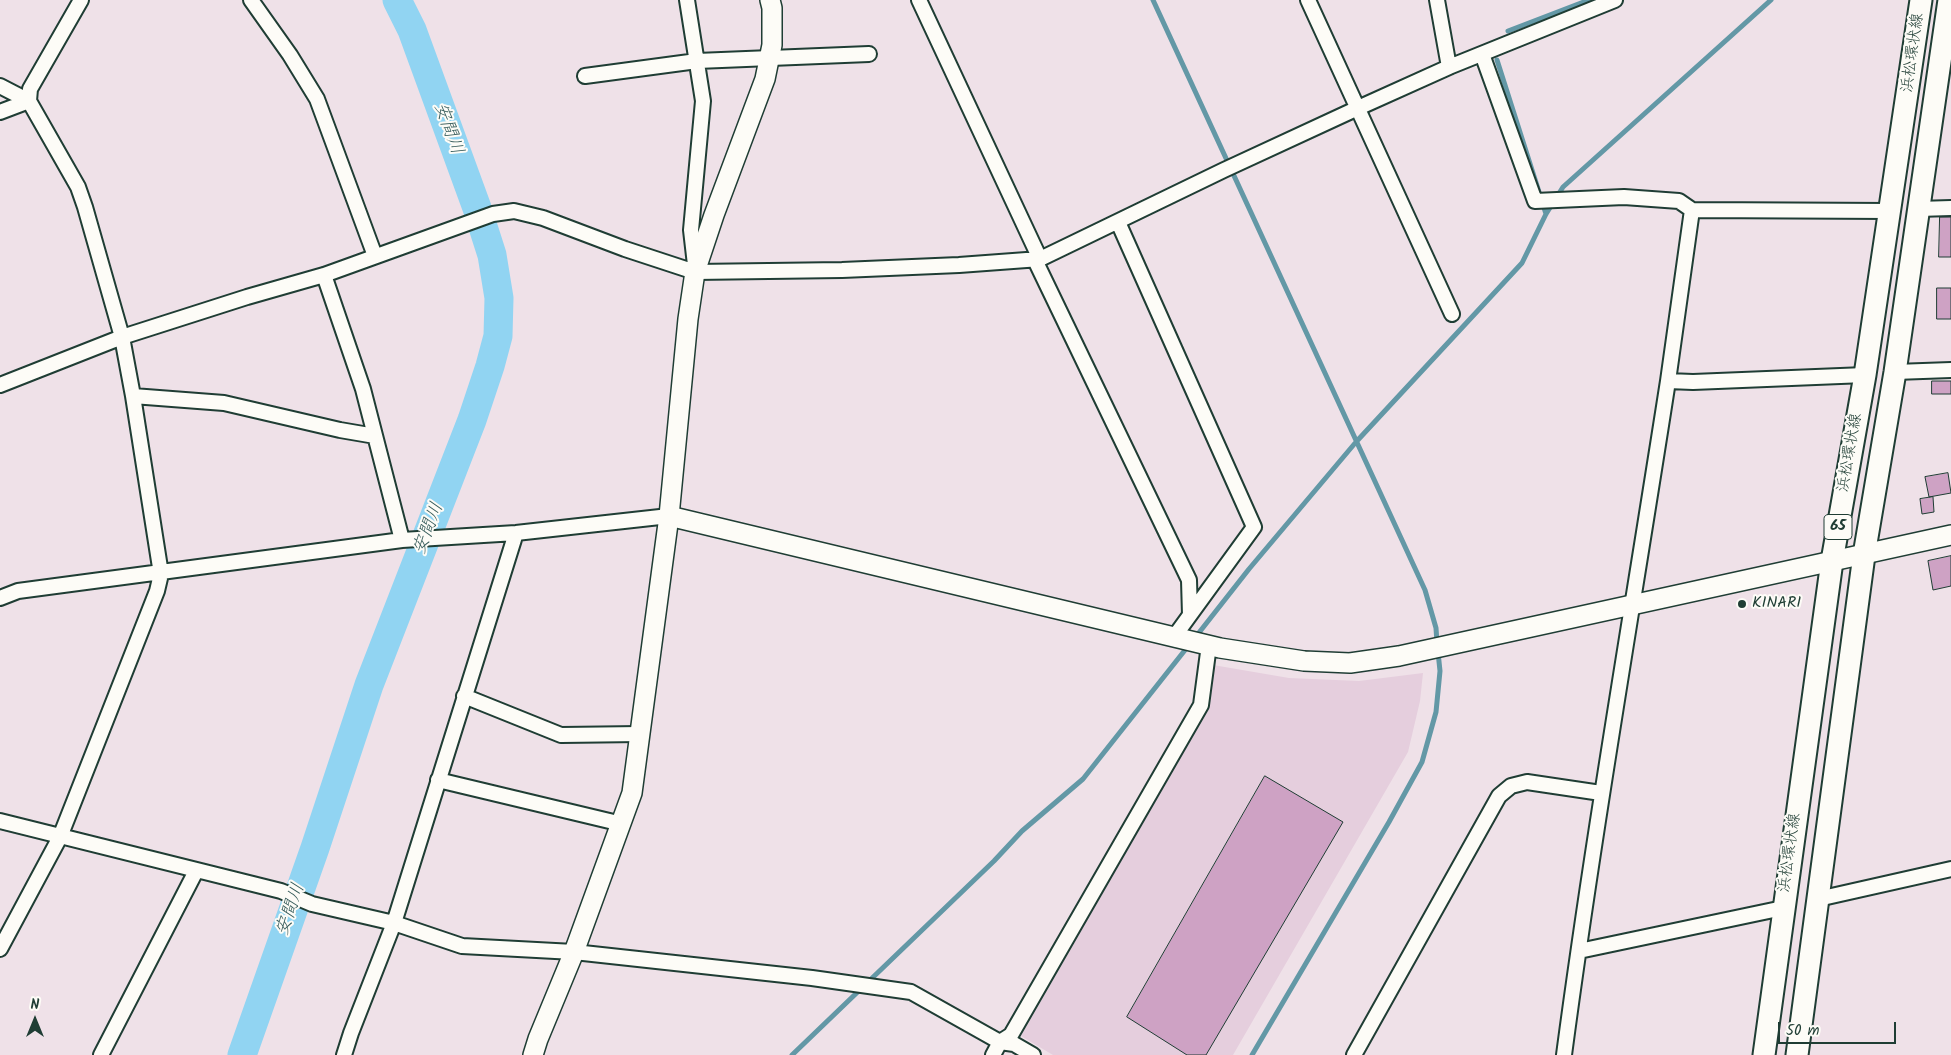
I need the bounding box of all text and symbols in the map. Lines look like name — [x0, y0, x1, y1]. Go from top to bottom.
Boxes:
street label: 浜松環状線 — [1899, 12, 1929, 94]
water label: 安間川 — [428, 100, 466, 158]
street label: 浜松環状線 — [1835, 412, 1867, 494]
water label: 安間川 — [410, 500, 450, 558]
road number: 65 — [1824, 514, 1852, 540]
place label: KINARI — [1752, 594, 1801, 614]
marker: KINARI — [1736, 598, 1748, 610]
street label: 浜松環状線 — [1776, 812, 1806, 894]
water label: 安間川 — [273, 881, 311, 939]
text: N — [31, 994, 39, 1016]
north arrow — [10, 995, 60, 1045]
scale bar — [1781, 1012, 1898, 1044]
text: 50 m — [1786, 1019, 1820, 1043]

